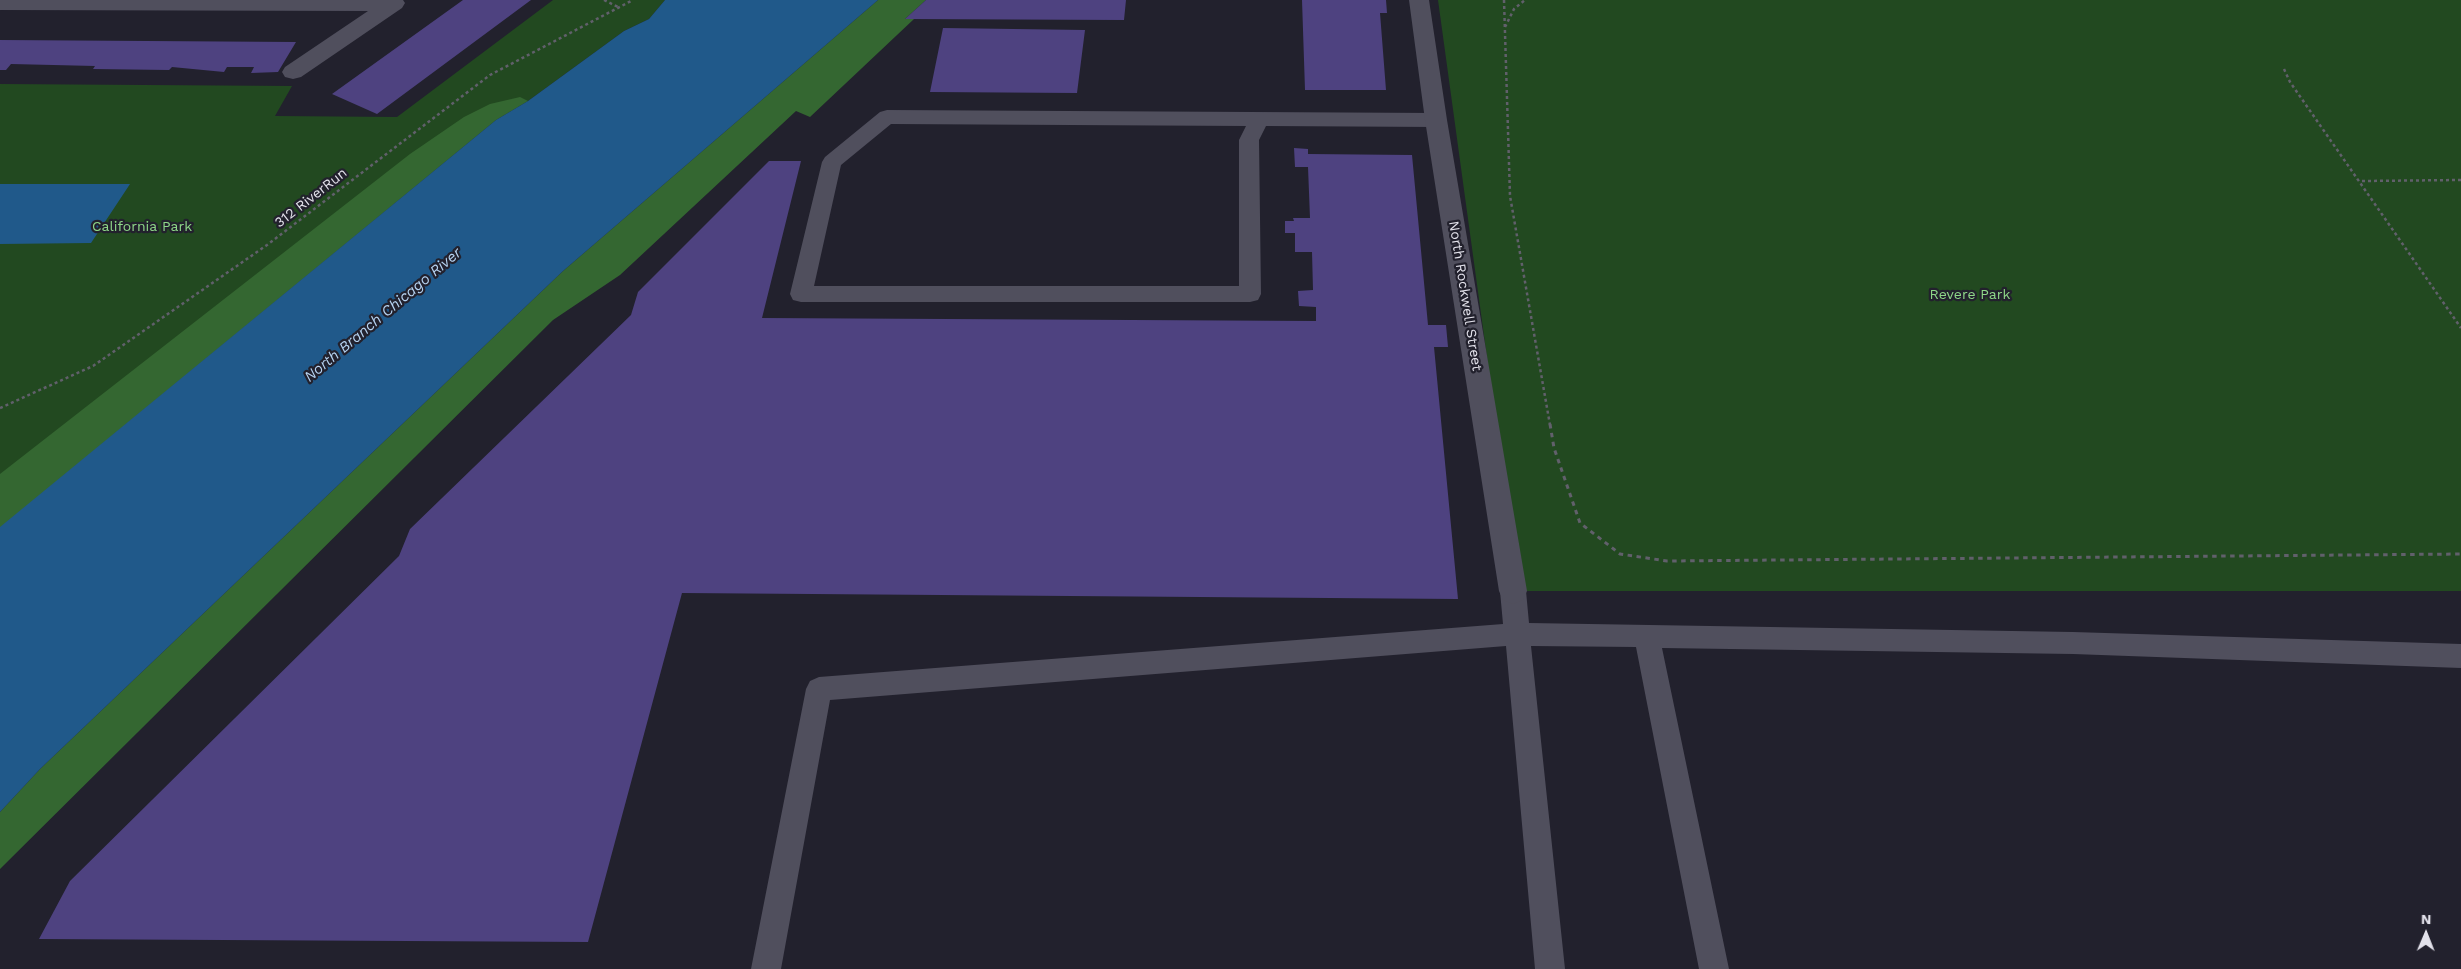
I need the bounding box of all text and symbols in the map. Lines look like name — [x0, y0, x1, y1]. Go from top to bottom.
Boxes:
street label: 312 RiverRun — [272, 165, 350, 231]
park label: California Park — [92, 219, 192, 235]
street label: North Rockwell Street — [1445, 220, 1485, 372]
water label: North Branch Chicago River — [301, 244, 465, 386]
park label: Revere Park — [1930, 287, 2010, 303]
north arrow — [2401, 909, 2451, 959]
text: N — [2421, 911, 2432, 927]

